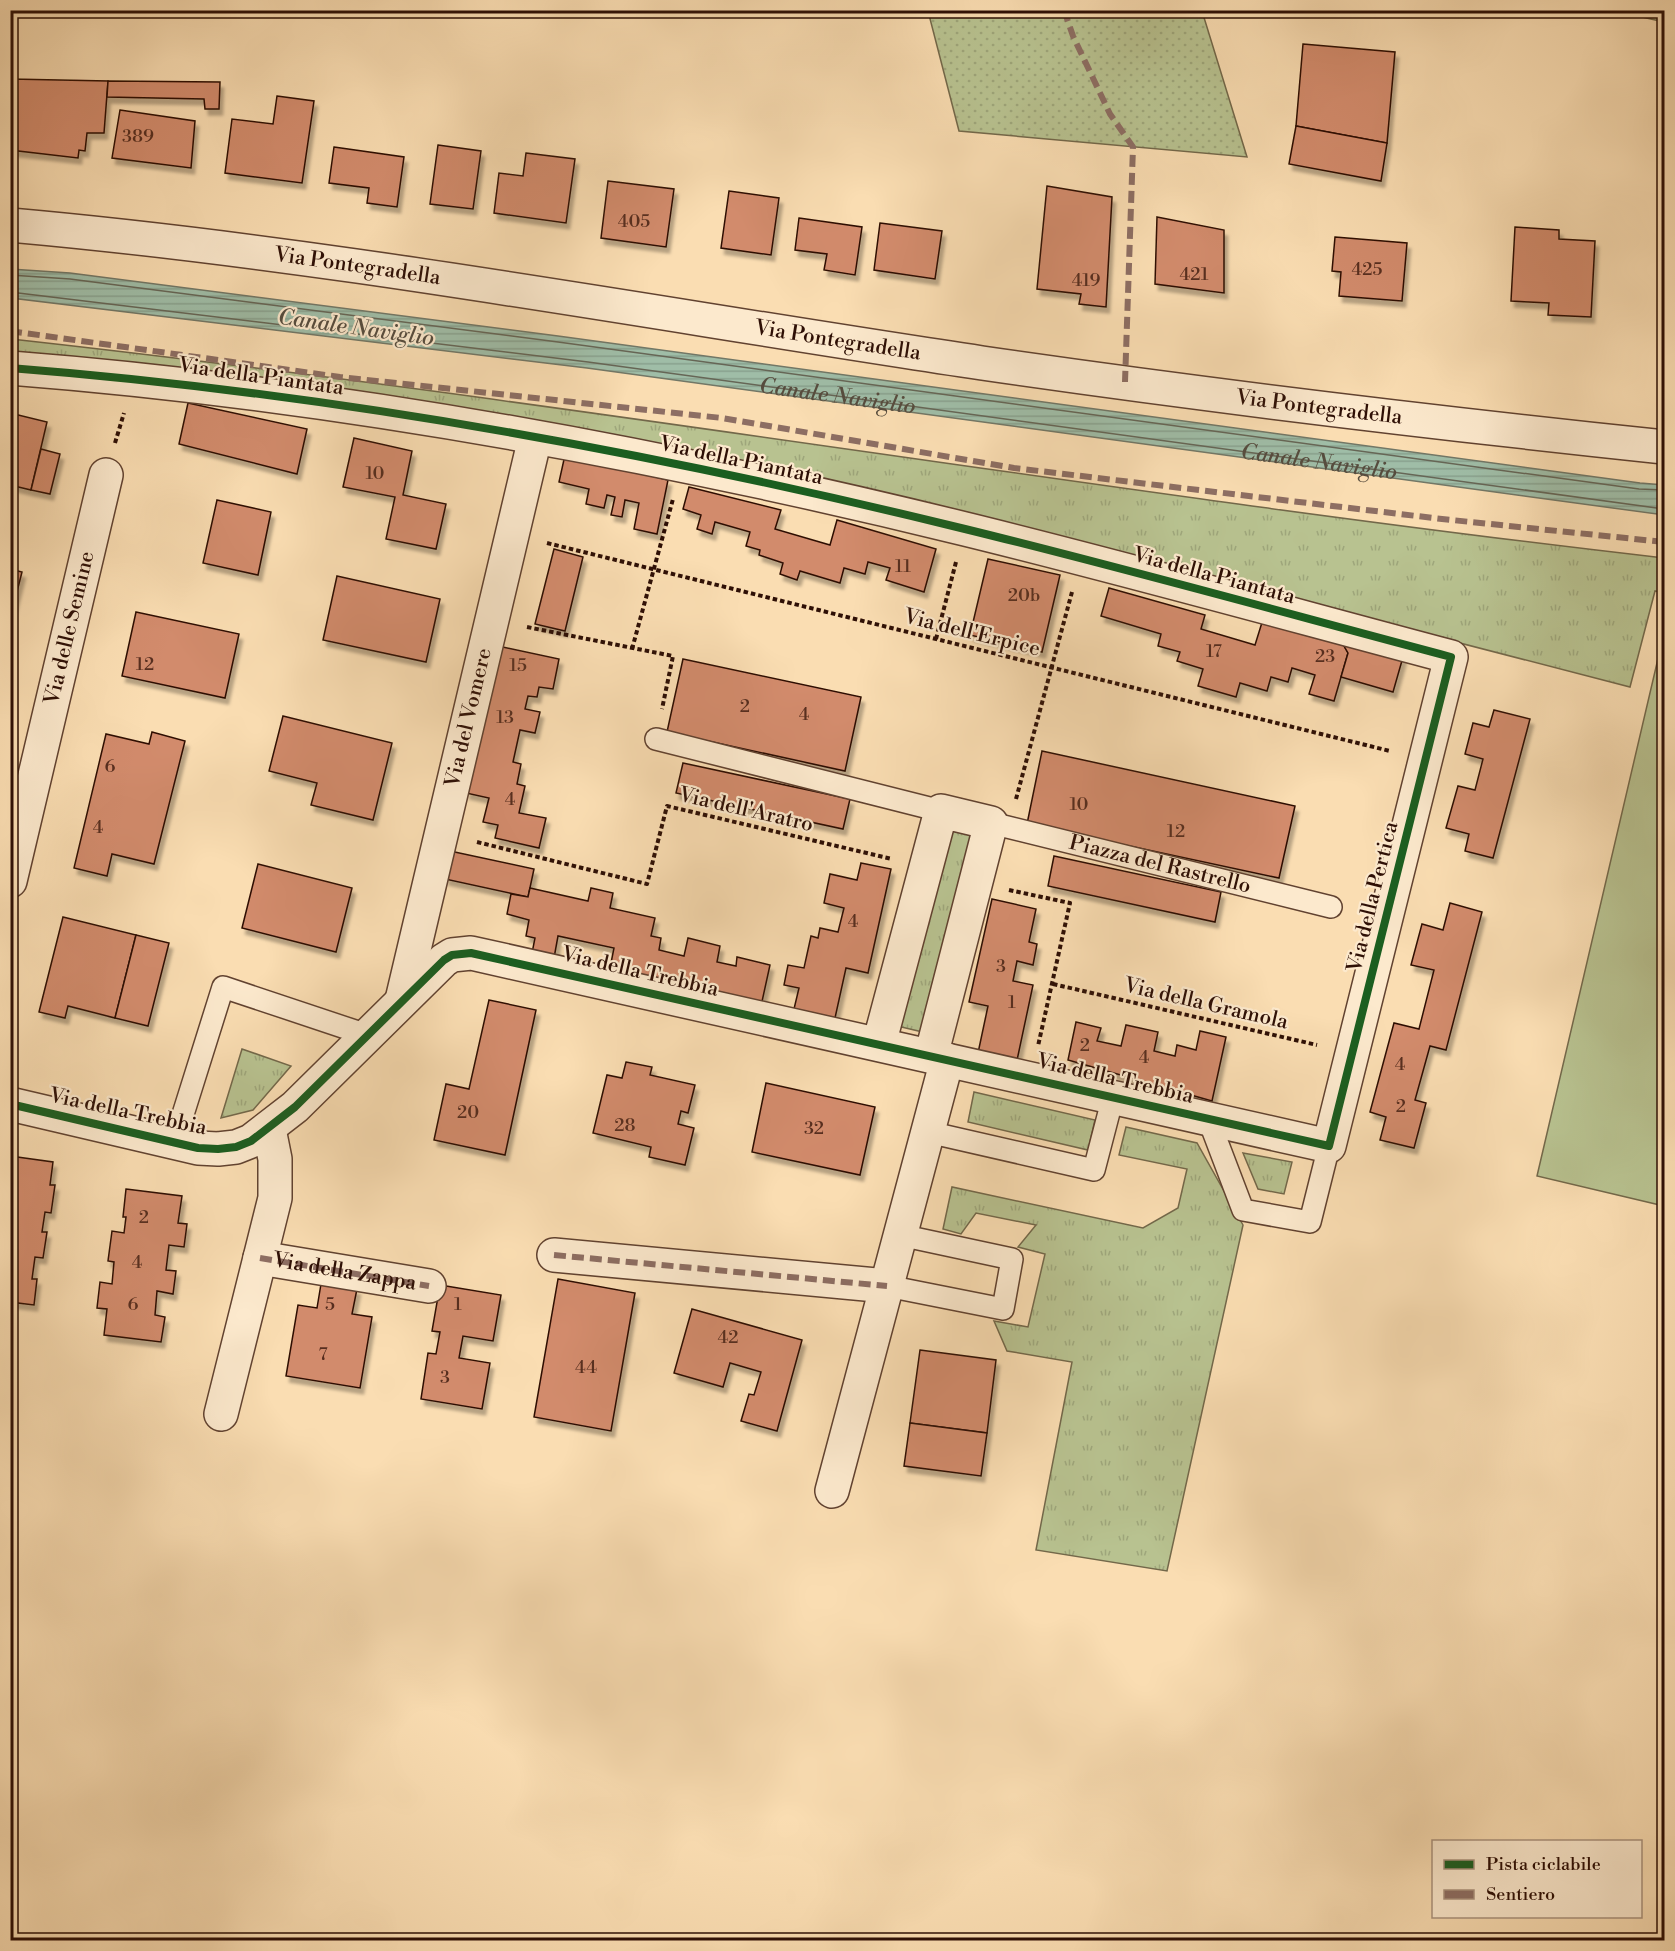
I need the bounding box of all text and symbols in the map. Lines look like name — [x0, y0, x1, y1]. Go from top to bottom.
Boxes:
house number: 389 — [122, 125, 154, 148]
house number: 405 — [618, 210, 650, 233]
street label: Via Pontegradella — [272, 242, 443, 291]
house number: 425 — [1352, 258, 1383, 281]
house number: 421 — [1180, 263, 1209, 286]
house number: 419 — [1072, 269, 1100, 292]
water label: Canale Naviglio — [276, 304, 436, 352]
street label: Via Pontegradella — [752, 315, 923, 367]
street label: Via della Piantata — [176, 352, 346, 402]
water label: Canale Naviglio — [758, 372, 917, 420]
street label: Via Pontegradella — [1233, 385, 1404, 431]
street label: Via della Piantata — [656, 431, 826, 491]
water label: Canale Naviglio — [1239, 438, 1399, 486]
house number: 10 — [365, 462, 385, 485]
street label: Via della Piantata — [1129, 542, 1298, 610]
street label: Via delle Semine — [39, 549, 101, 708]
house number: 11 — [895, 555, 911, 578]
house number: 20b — [1008, 584, 1040, 607]
street label: Via dell'Erpice — [900, 603, 1043, 663]
house number: 17 — [1206, 640, 1222, 663]
house number: 23 — [1315, 645, 1335, 668]
street label: Via del Vomere — [440, 646, 498, 791]
house number: 12 — [136, 653, 154, 676]
house number: 15 — [509, 654, 527, 677]
house number: 2 — [740, 695, 750, 718]
house number: 4 — [799, 703, 810, 726]
house number: 13 — [496, 706, 514, 729]
house number: 6 — [105, 755, 116, 778]
street label: Via dell'Aratro — [675, 782, 816, 838]
house number: 4 — [505, 788, 516, 811]
house number: 10 — [1069, 793, 1089, 816]
house number: 4 — [93, 816, 104, 839]
street label: Via della Pertica — [1341, 819, 1404, 976]
house number: 12 — [1167, 820, 1185, 843]
street label: Piazza del Rastrello — [1066, 830, 1254, 900]
house number: 4 — [848, 910, 859, 933]
street label: Via della Trebbia — [558, 941, 721, 1003]
house number: 3 — [996, 955, 1006, 978]
street label: Via della Gramola — [1120, 972, 1291, 1036]
house number: 1 — [1008, 991, 1016, 1014]
house number: 2 — [1080, 1034, 1090, 1057]
house number: 4 — [1139, 1046, 1150, 1069]
street label: Via della Trebbia — [1033, 1048, 1196, 1110]
house number: 4 — [1395, 1053, 1406, 1076]
street label: Via della Trebbia — [46, 1082, 210, 1141]
house number: 2 — [1396, 1095, 1406, 1118]
house number: 20 — [457, 1101, 479, 1124]
house number: 28 — [614, 1114, 636, 1137]
house number: 32 — [804, 1117, 824, 1140]
house number: 2 — [139, 1206, 149, 1229]
street label: Via della Zappa — [270, 1247, 419, 1297]
house number: 4 — [132, 1251, 143, 1274]
house number: 6 — [128, 1293, 139, 1316]
house number: 5 — [325, 1293, 335, 1316]
house number: 1 — [454, 1293, 462, 1316]
house number: 42 — [718, 1326, 738, 1349]
house number: 7 — [318, 1343, 328, 1366]
house number: 44 — [575, 1356, 597, 1379]
house number: 3 — [440, 1366, 450, 1389]
legend — [1432, 1840, 1642, 1918]
text: Pista ciclabile — [1486, 1853, 1601, 1876]
text: Sentiero — [1486, 1883, 1555, 1906]

